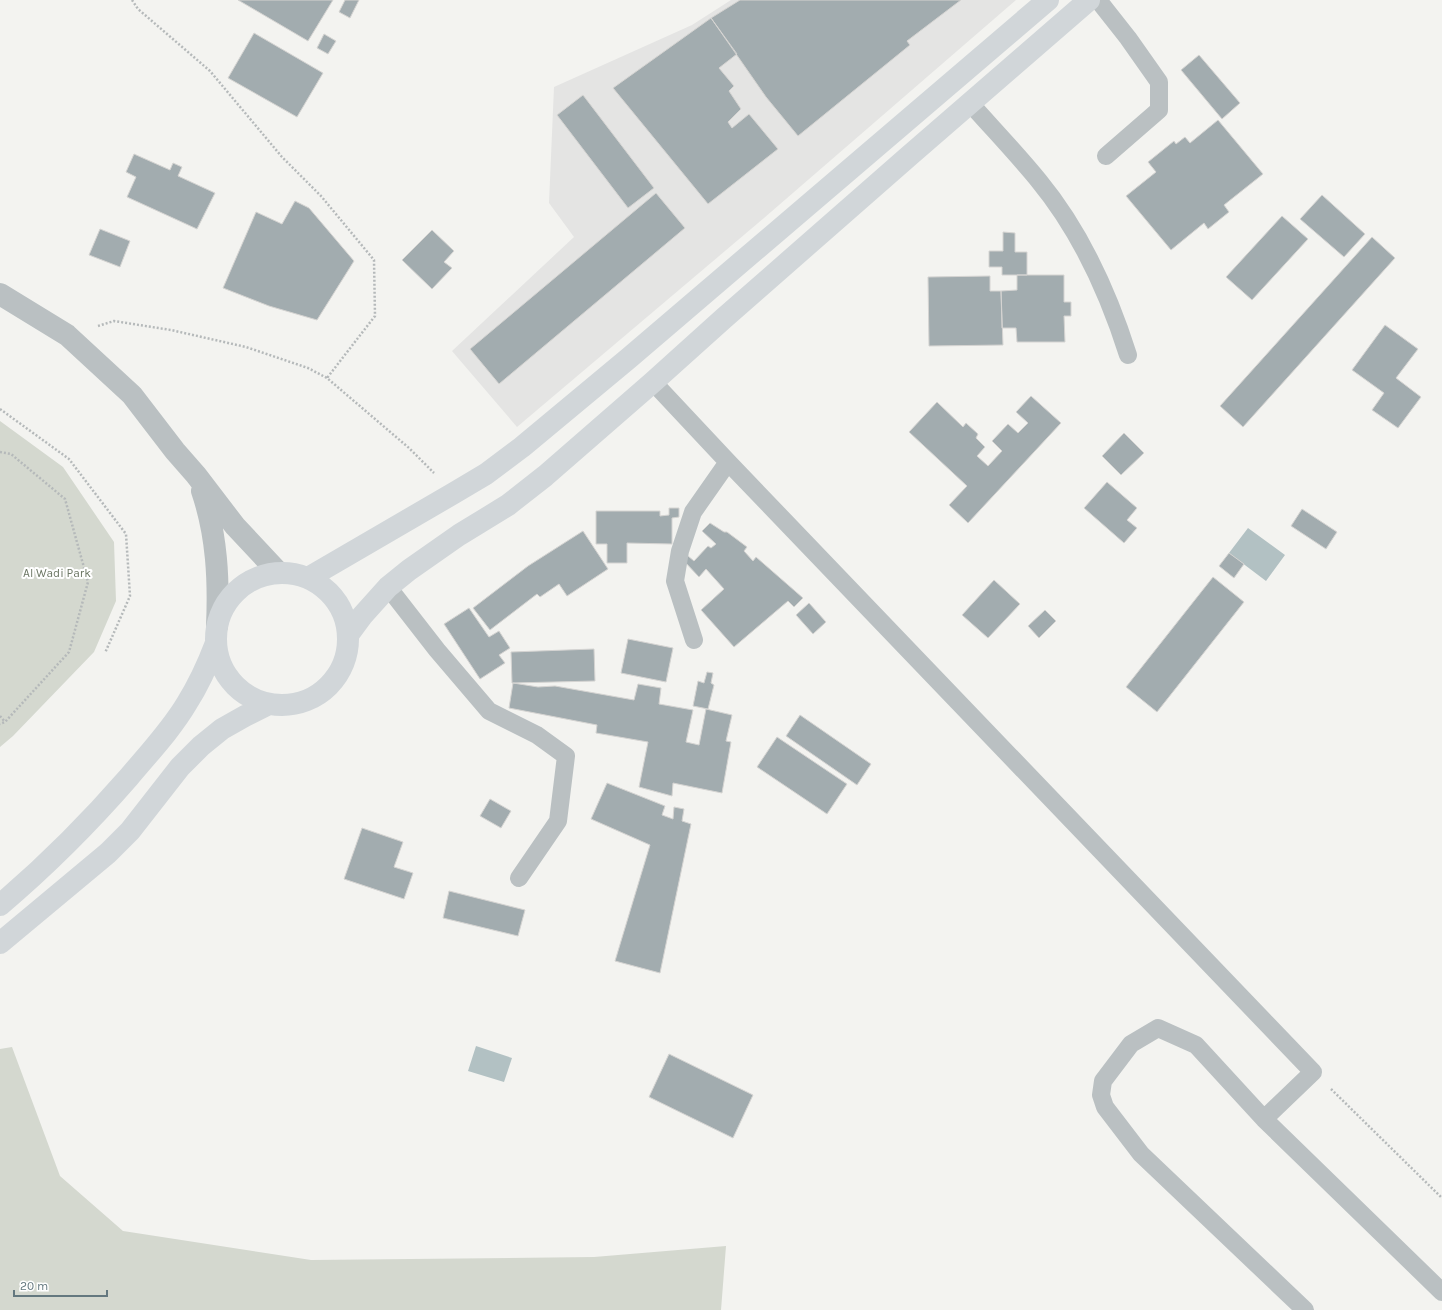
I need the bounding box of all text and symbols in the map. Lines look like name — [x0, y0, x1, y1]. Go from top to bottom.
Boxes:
park label: Al Wadi Park — [23, 566, 91, 580]
scale bar — [14, 1272, 107, 1298]
text: 20 m — [20, 1279, 48, 1293]

